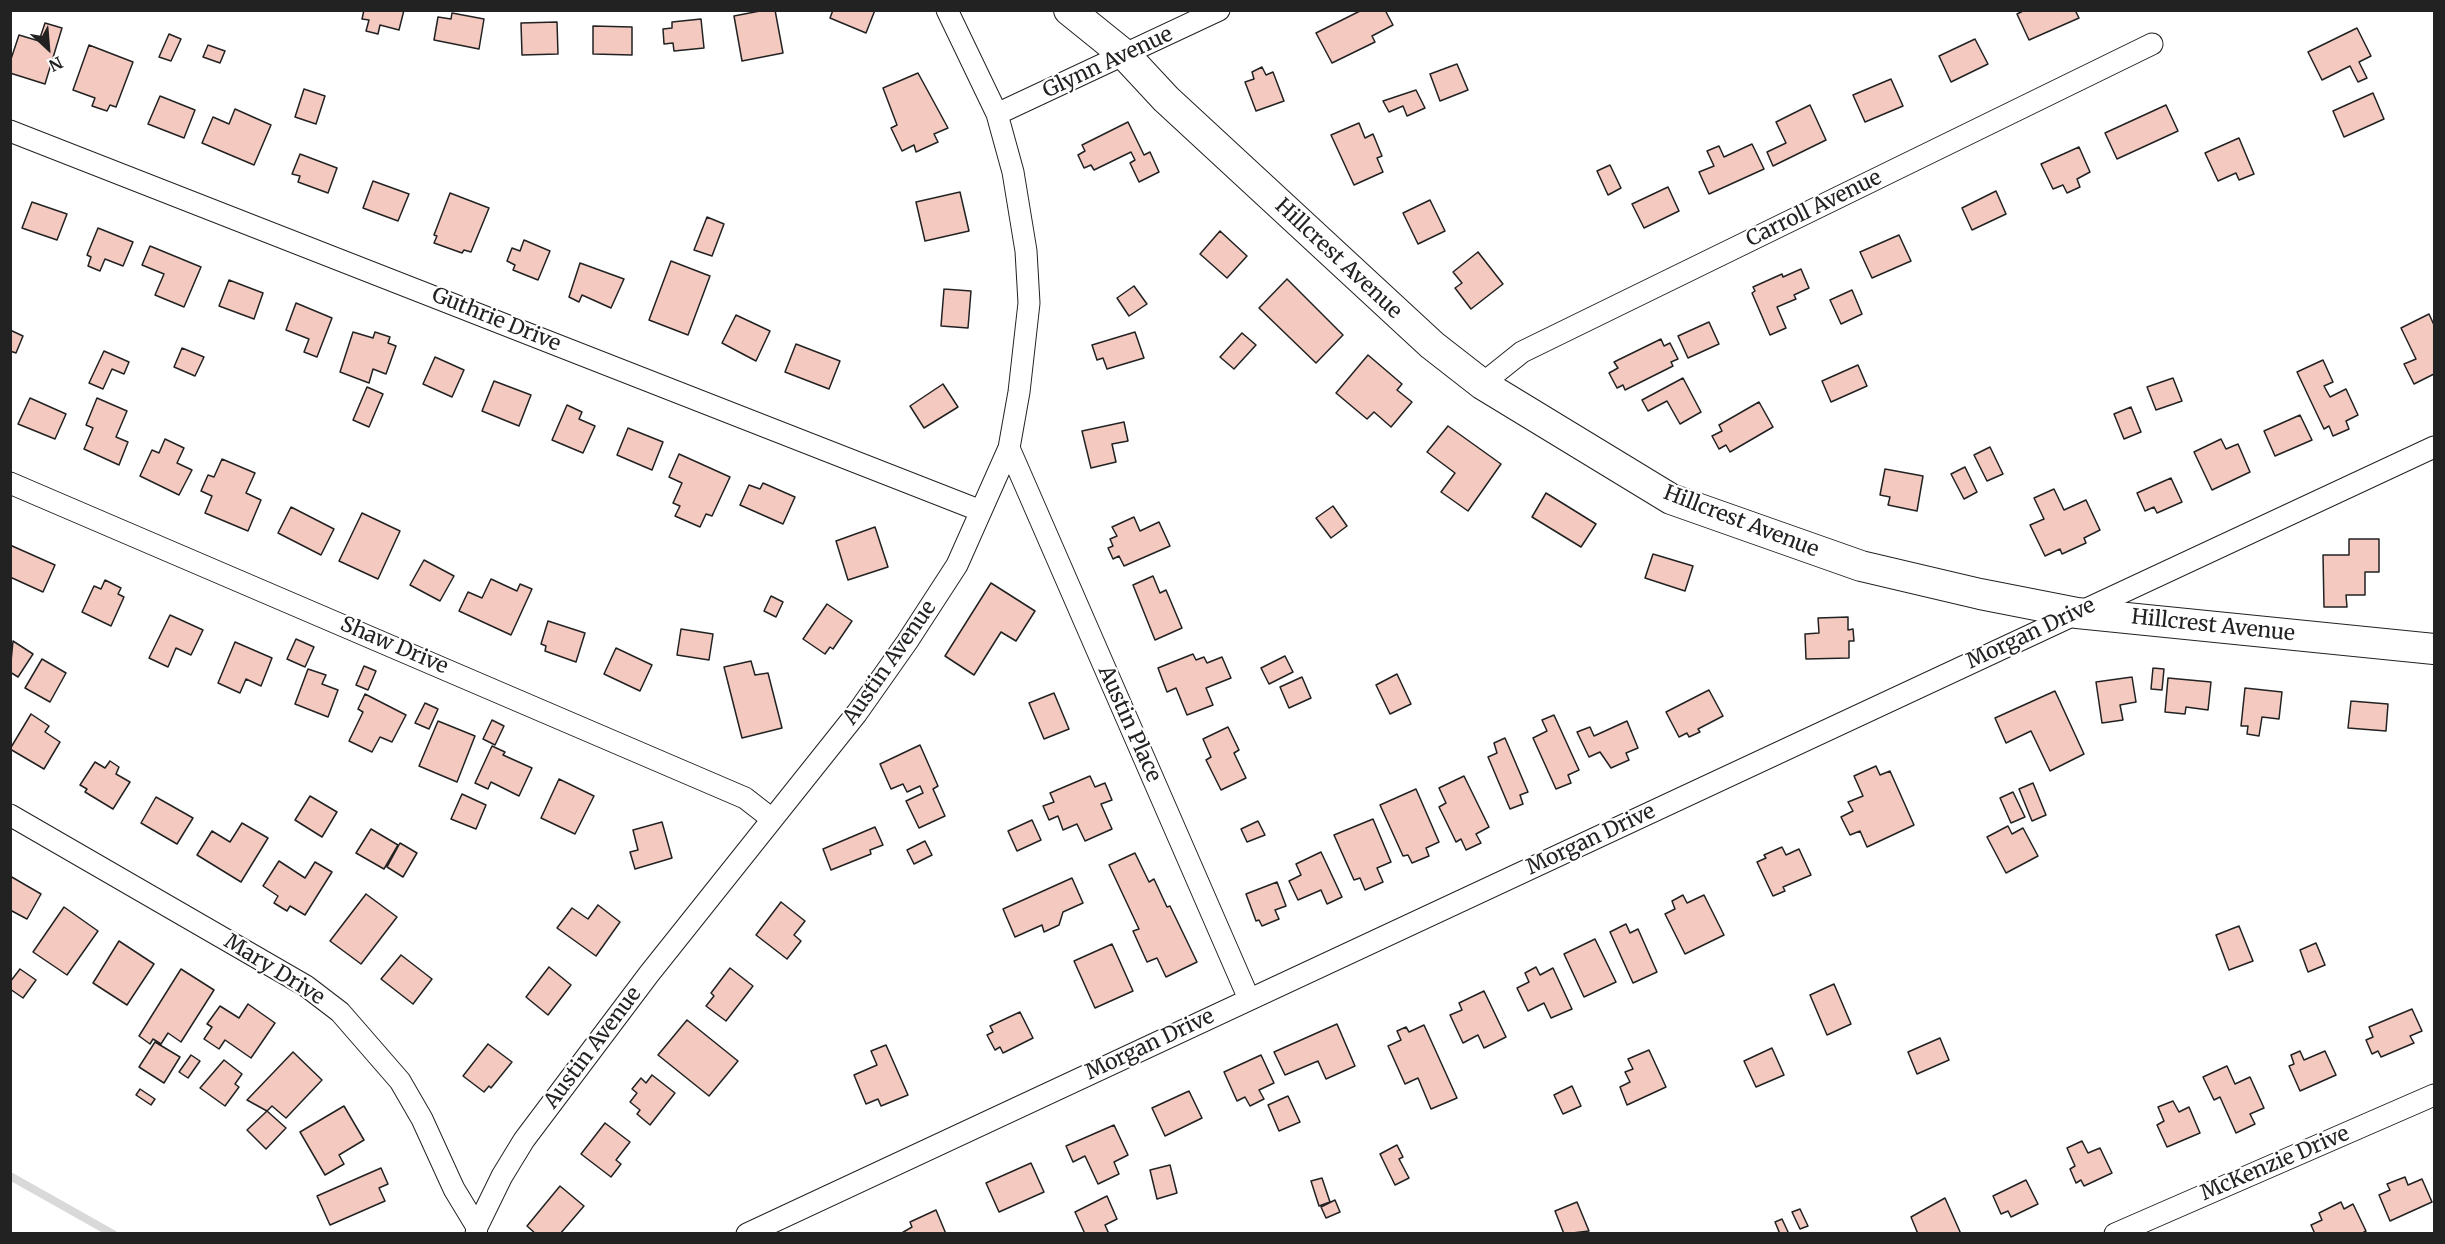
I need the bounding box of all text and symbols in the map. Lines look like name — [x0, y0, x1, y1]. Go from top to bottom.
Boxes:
north arrow — [18, 18, 78, 78]
street label: Glynn Avenue — [1039, 22, 1177, 104]
text: N — [46, 52, 66, 76]
street label: Carroll Avenue — [1742, 165, 1886, 253]
street label: Hillcrest Avenue — [1269, 194, 1407, 324]
street label: Guthrie Drive — [428, 283, 564, 357]
street label: Hillcrest Avenue — [1660, 481, 1822, 563]
street label: Morgan Drive — [1963, 593, 2099, 675]
street label: Austin Avenue — [838, 596, 942, 730]
street label: Hillcrest Avenue — [2130, 605, 2296, 647]
street label: Shaw Drive — [336, 612, 452, 680]
street label: Austin Place — [1092, 662, 1166, 786]
street label: Morgan Drive — [1523, 799, 1659, 881]
street label: Mary Drive — [219, 929, 329, 1011]
street label: Austin Avenue — [539, 982, 647, 1114]
street label: Morgan Drive — [1082, 1004, 1218, 1086]
street label: McKenzie Drive — [2197, 1121, 2353, 1207]

